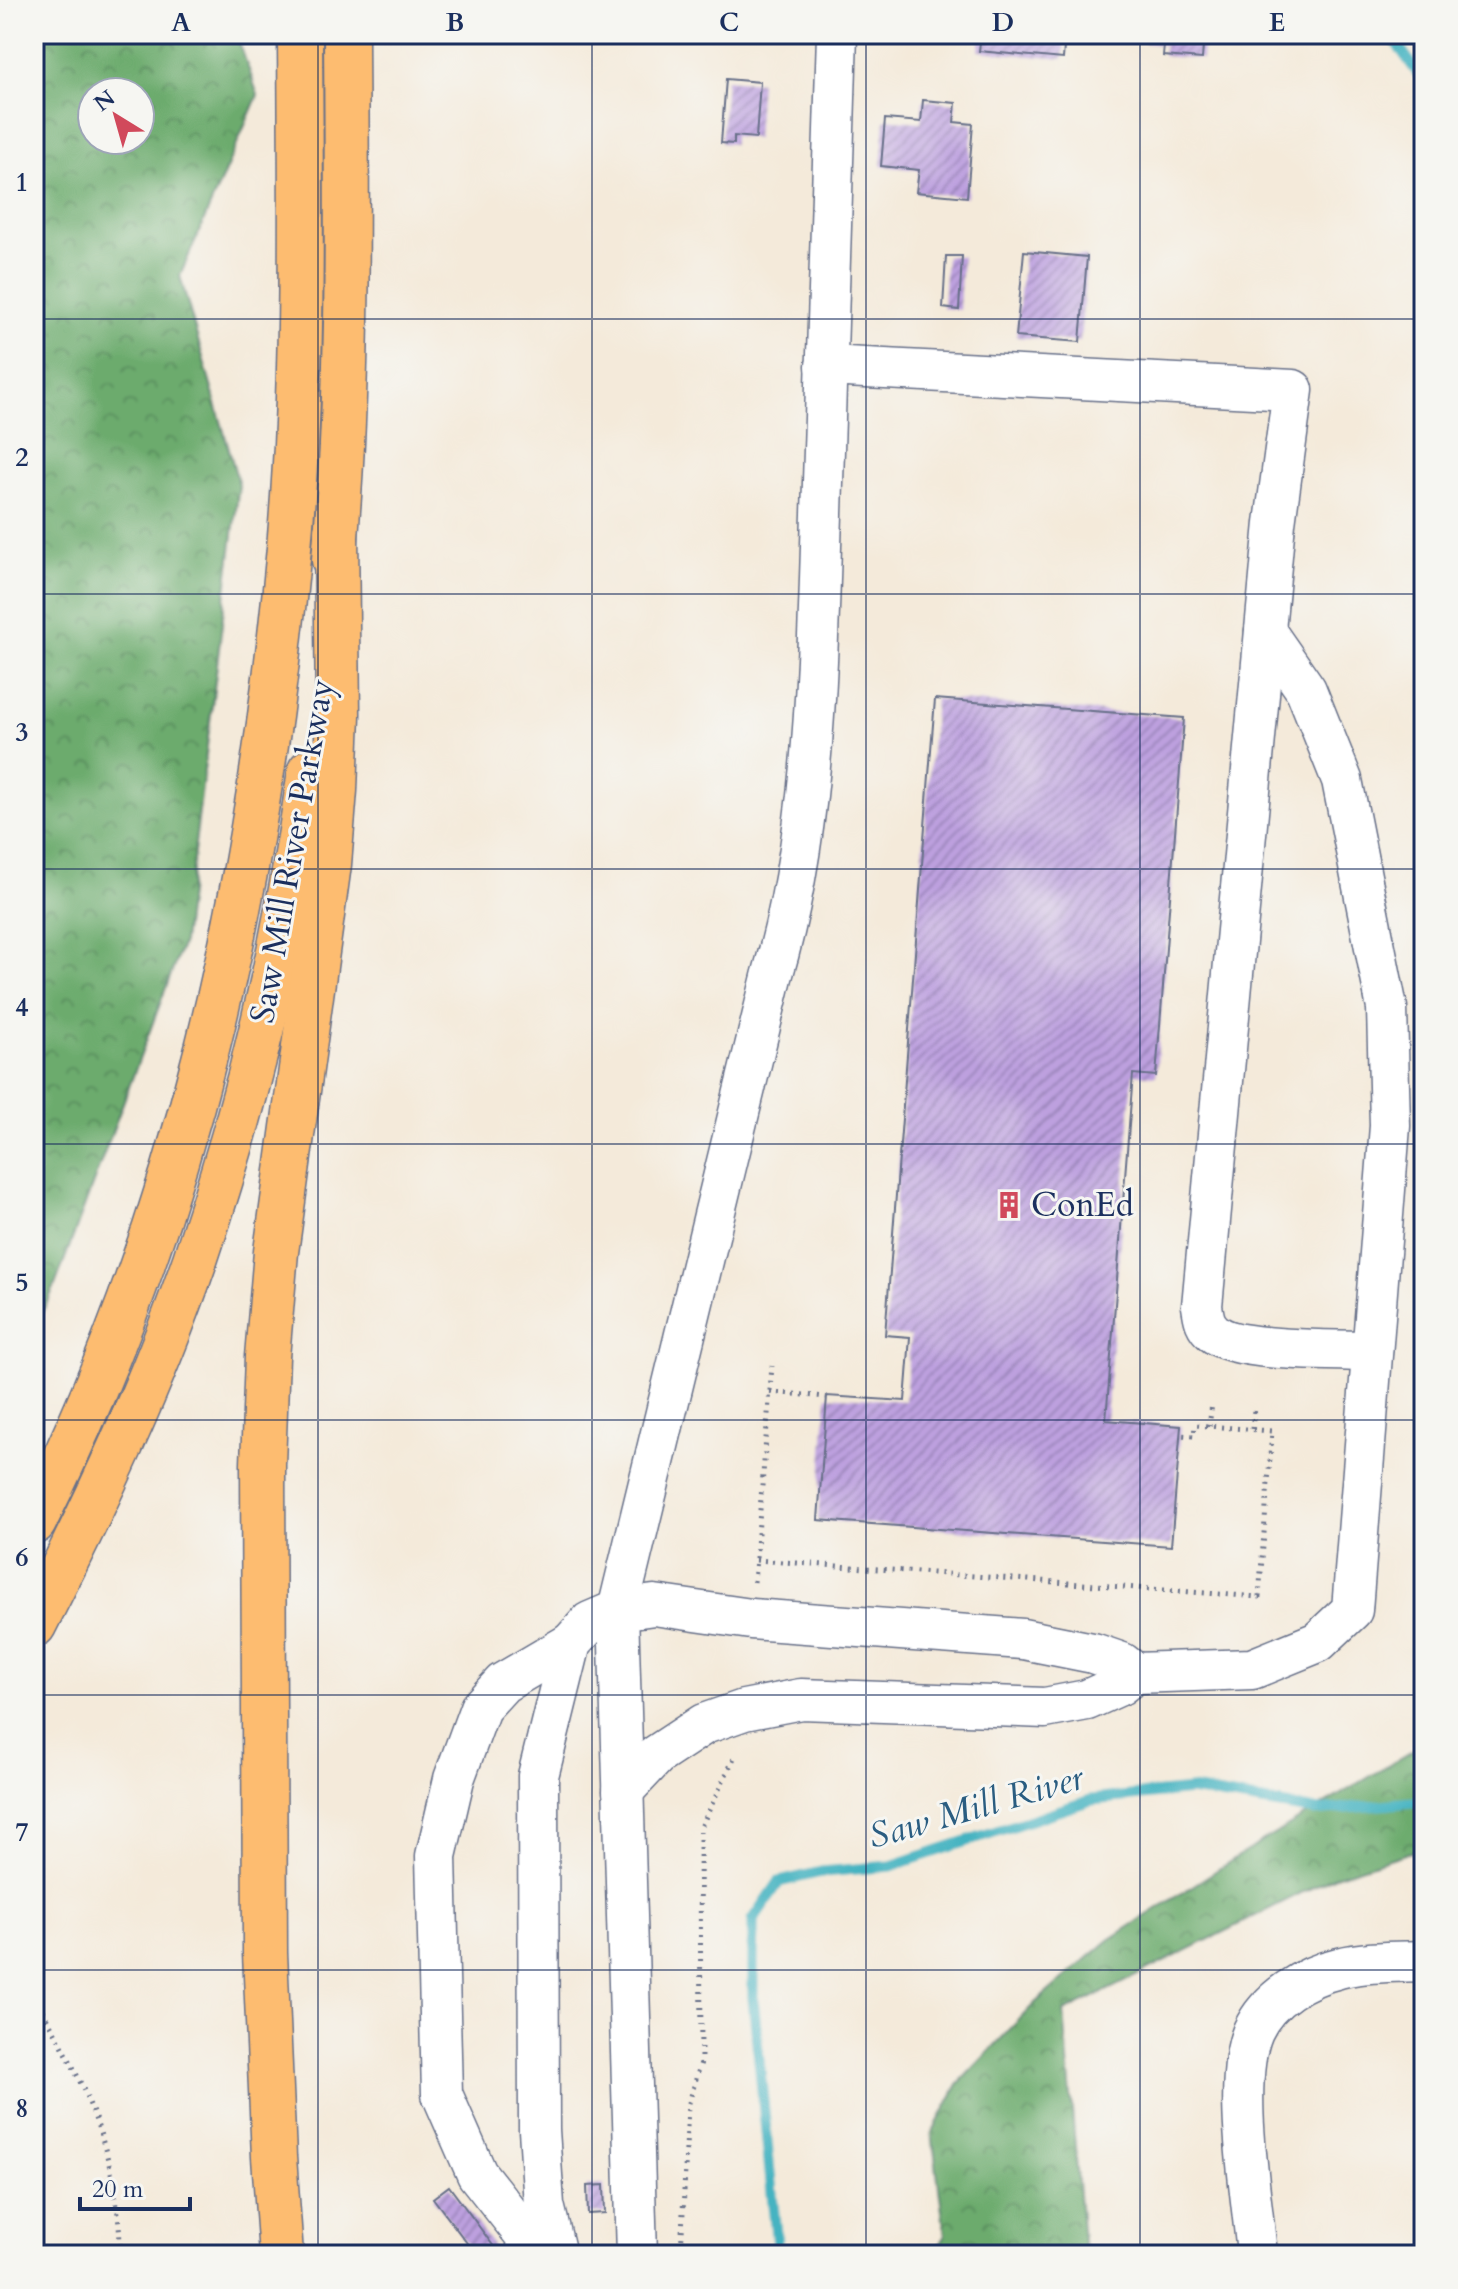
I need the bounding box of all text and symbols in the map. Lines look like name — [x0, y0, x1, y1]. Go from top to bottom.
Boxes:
text: A — [171, 5, 191, 40]
text: B — [446, 5, 464, 40]
text: C — [719, 5, 739, 40]
text: D — [992, 5, 1014, 40]
text: E — [1269, 5, 1285, 40]
north arrow — [76, 76, 156, 156]
text: N — [88, 83, 121, 119]
text: 1 — [15, 165, 29, 200]
text: 2 — [15, 440, 29, 475]
street label: Saw Mill River Parkway — [239, 675, 345, 1027]
text: 3 — [15, 715, 29, 750]
text: 4 — [15, 990, 29, 1025]
place label: ConEd — [1031, 1182, 1134, 1228]
building icon: ConEd — [994, 1190, 1024, 1220]
text: 5 — [15, 1265, 29, 1300]
text: 6 — [15, 1540, 29, 1575]
water label: Saw Mill River — [863, 1753, 1090, 1861]
text: 7 — [15, 1815, 29, 1850]
text: 8 — [15, 2091, 29, 2126]
scale bar — [80, 2161, 190, 2211]
text: 20 m — [92, 2173, 144, 2206]

